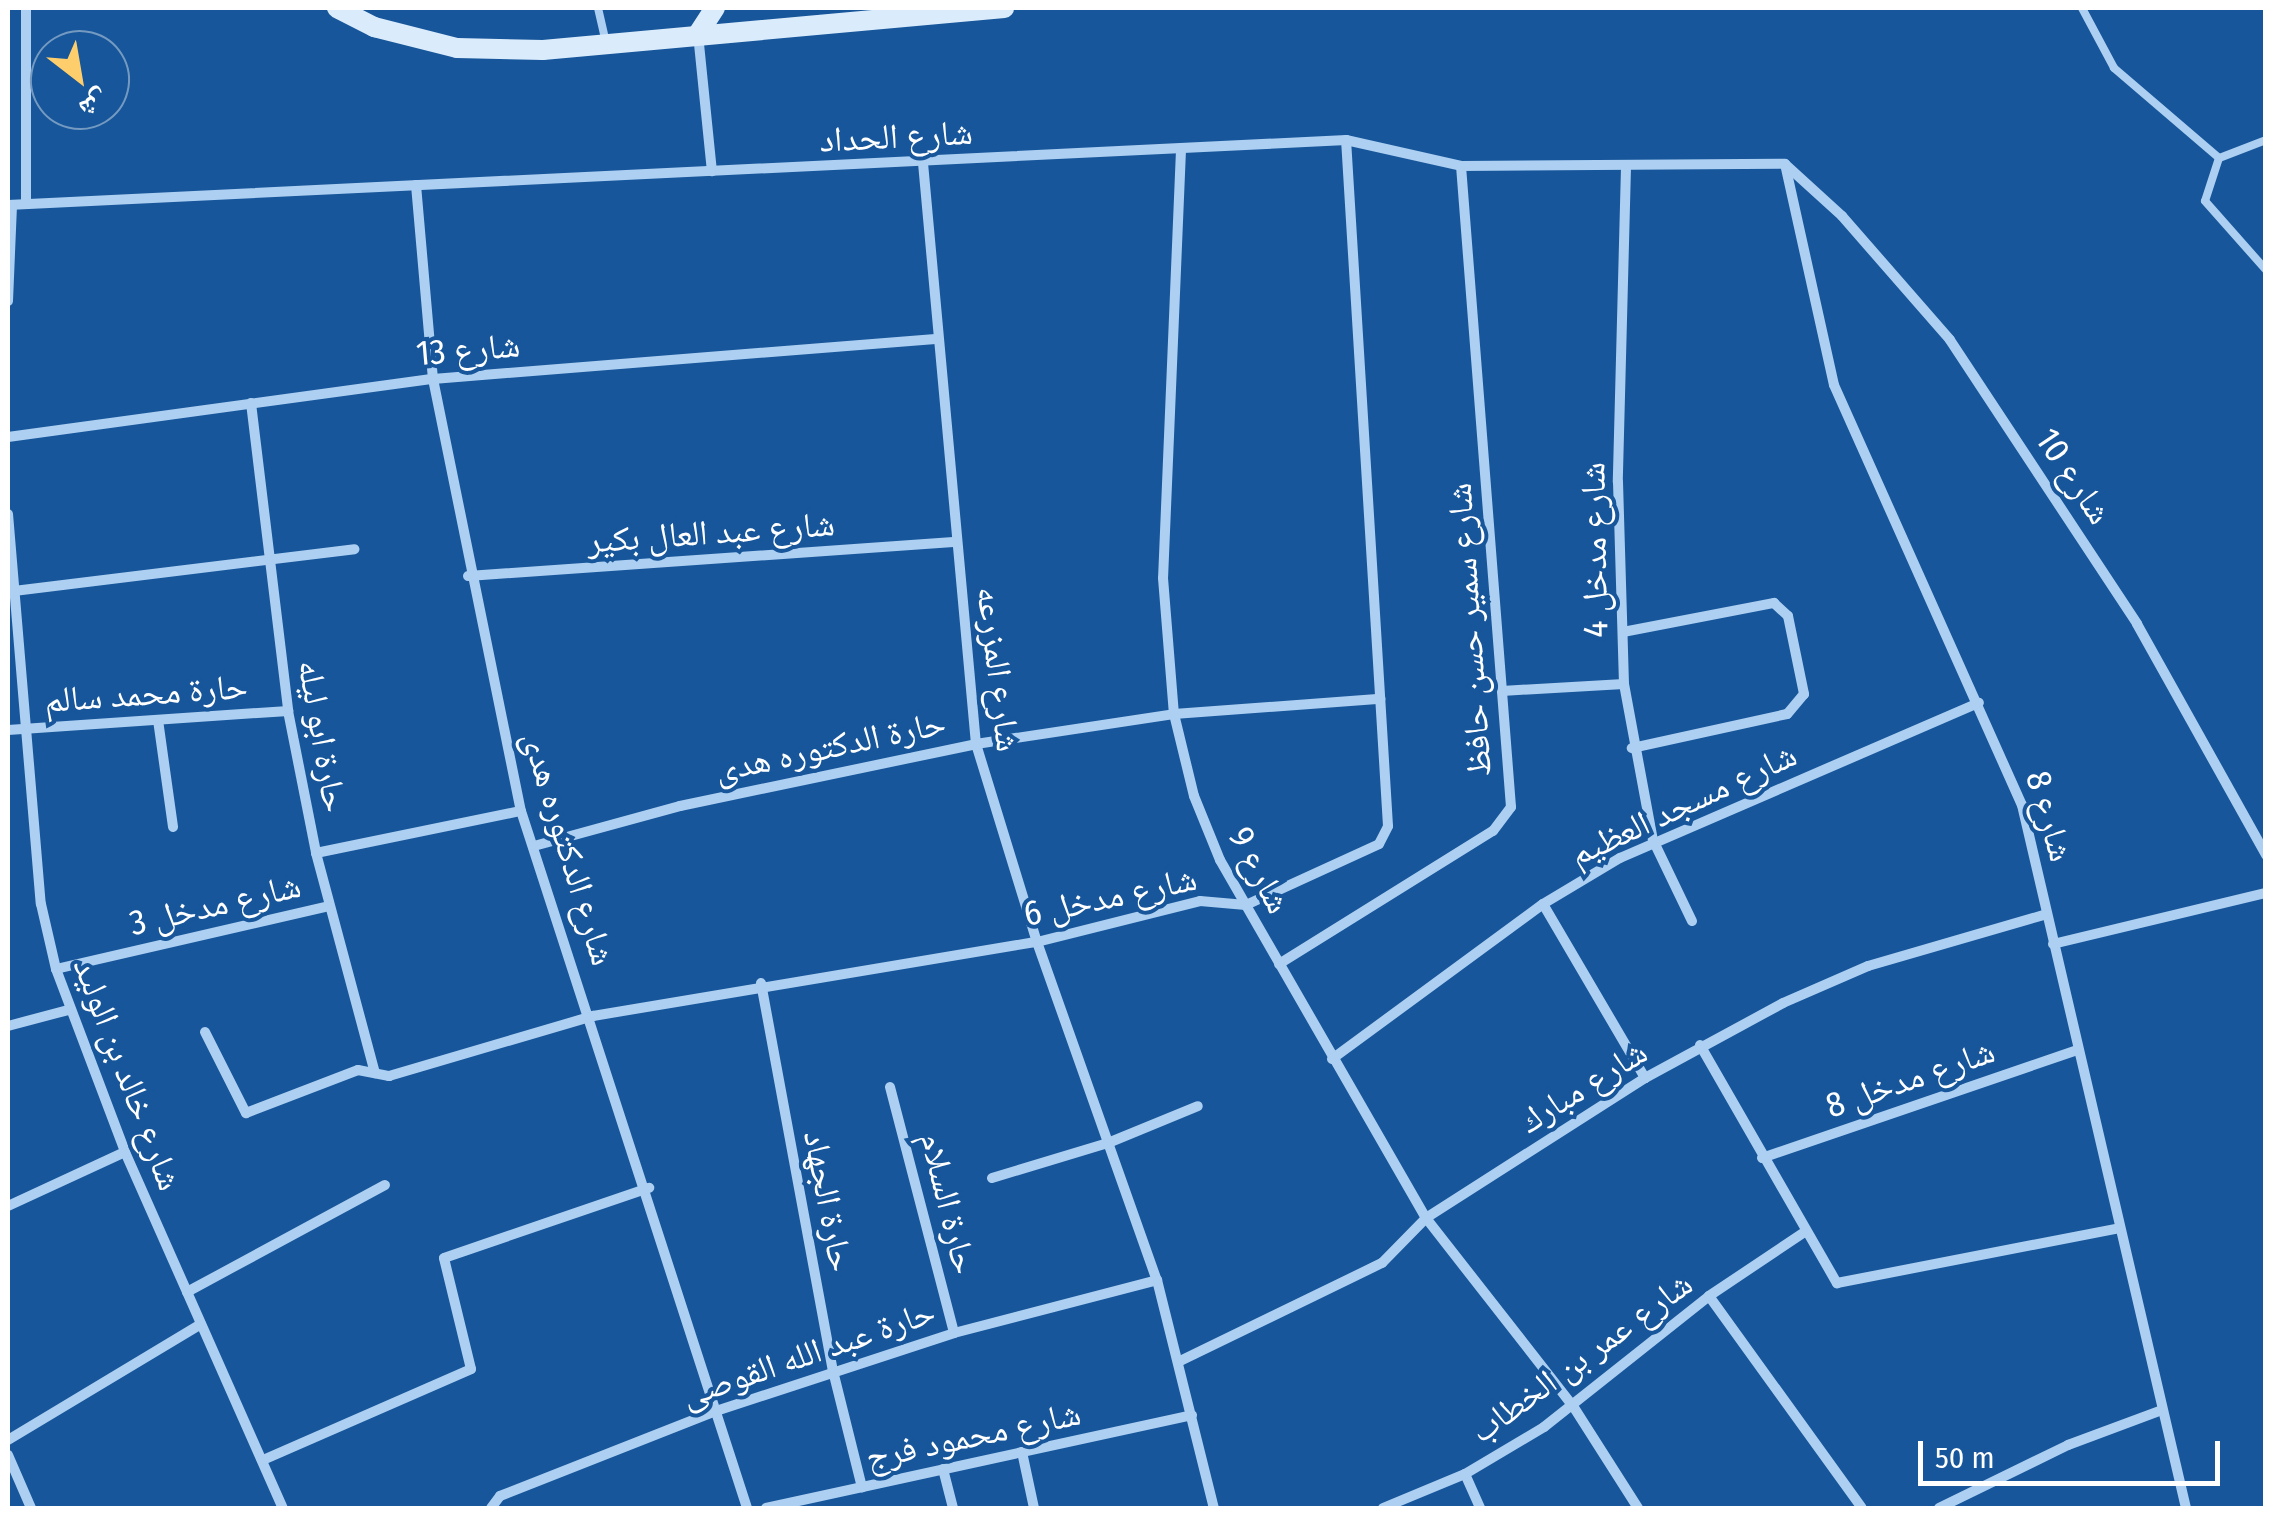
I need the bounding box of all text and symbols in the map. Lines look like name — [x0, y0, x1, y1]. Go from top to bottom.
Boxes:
north arrow — [30, 30, 130, 130]
text: ش — [73, 83, 116, 126]
street label: شارع الحداد — [818, 111, 974, 161]
street label: شارع 13 — [414, 324, 522, 374]
street label: شارع 10 — [2027, 420, 2121, 532]
street label: شارع مدخل 4 — [1571, 462, 1617, 638]
street label: شارع سمير حسن حافظ — [1438, 482, 1500, 778]
street label: شارع عبد العال بكير — [586, 502, 836, 562]
street label: شارع المزرعه — [968, 584, 1030, 754]
street label: حارة ابو ليله — [289, 656, 357, 816]
street label: حارة محمد سالم — [43, 665, 249, 721]
street label: حارة الدكتوره هدى — [711, 701, 949, 791]
street label: شارع الدكتوره هدى — [513, 726, 625, 970]
street label: شارع مسجد العظيم — [1563, 733, 1803, 875]
street label: شارع 8 — [2017, 766, 2083, 866]
street label: شارع 9 — [1220, 820, 1300, 920]
street label: شارع مدخل 6 — [1020, 857, 1200, 935]
street label: شارع مدخل 3 — [125, 864, 305, 944]
street label: شارع خالد بن الوليد — [64, 952, 192, 1196]
street label: شارع مدخل 8 — [1820, 1029, 2000, 1127]
street label: شارع مبارك — [1511, 1030, 1655, 1142]
street label: حارة الجهاد — [795, 1127, 863, 1275]
street label: حارة السلام — [911, 1128, 987, 1278]
street label: شارع عمر بن الخطاب — [1462, 1262, 1700, 1452]
street label: حارة عبد الله القوصى — [676, 1290, 940, 1416]
street label: شارع محمود فرج — [862, 1392, 1084, 1478]
scale bar — [1923, 1421, 2226, 1483]
text: 50 m — [1935, 1440, 1995, 1476]

